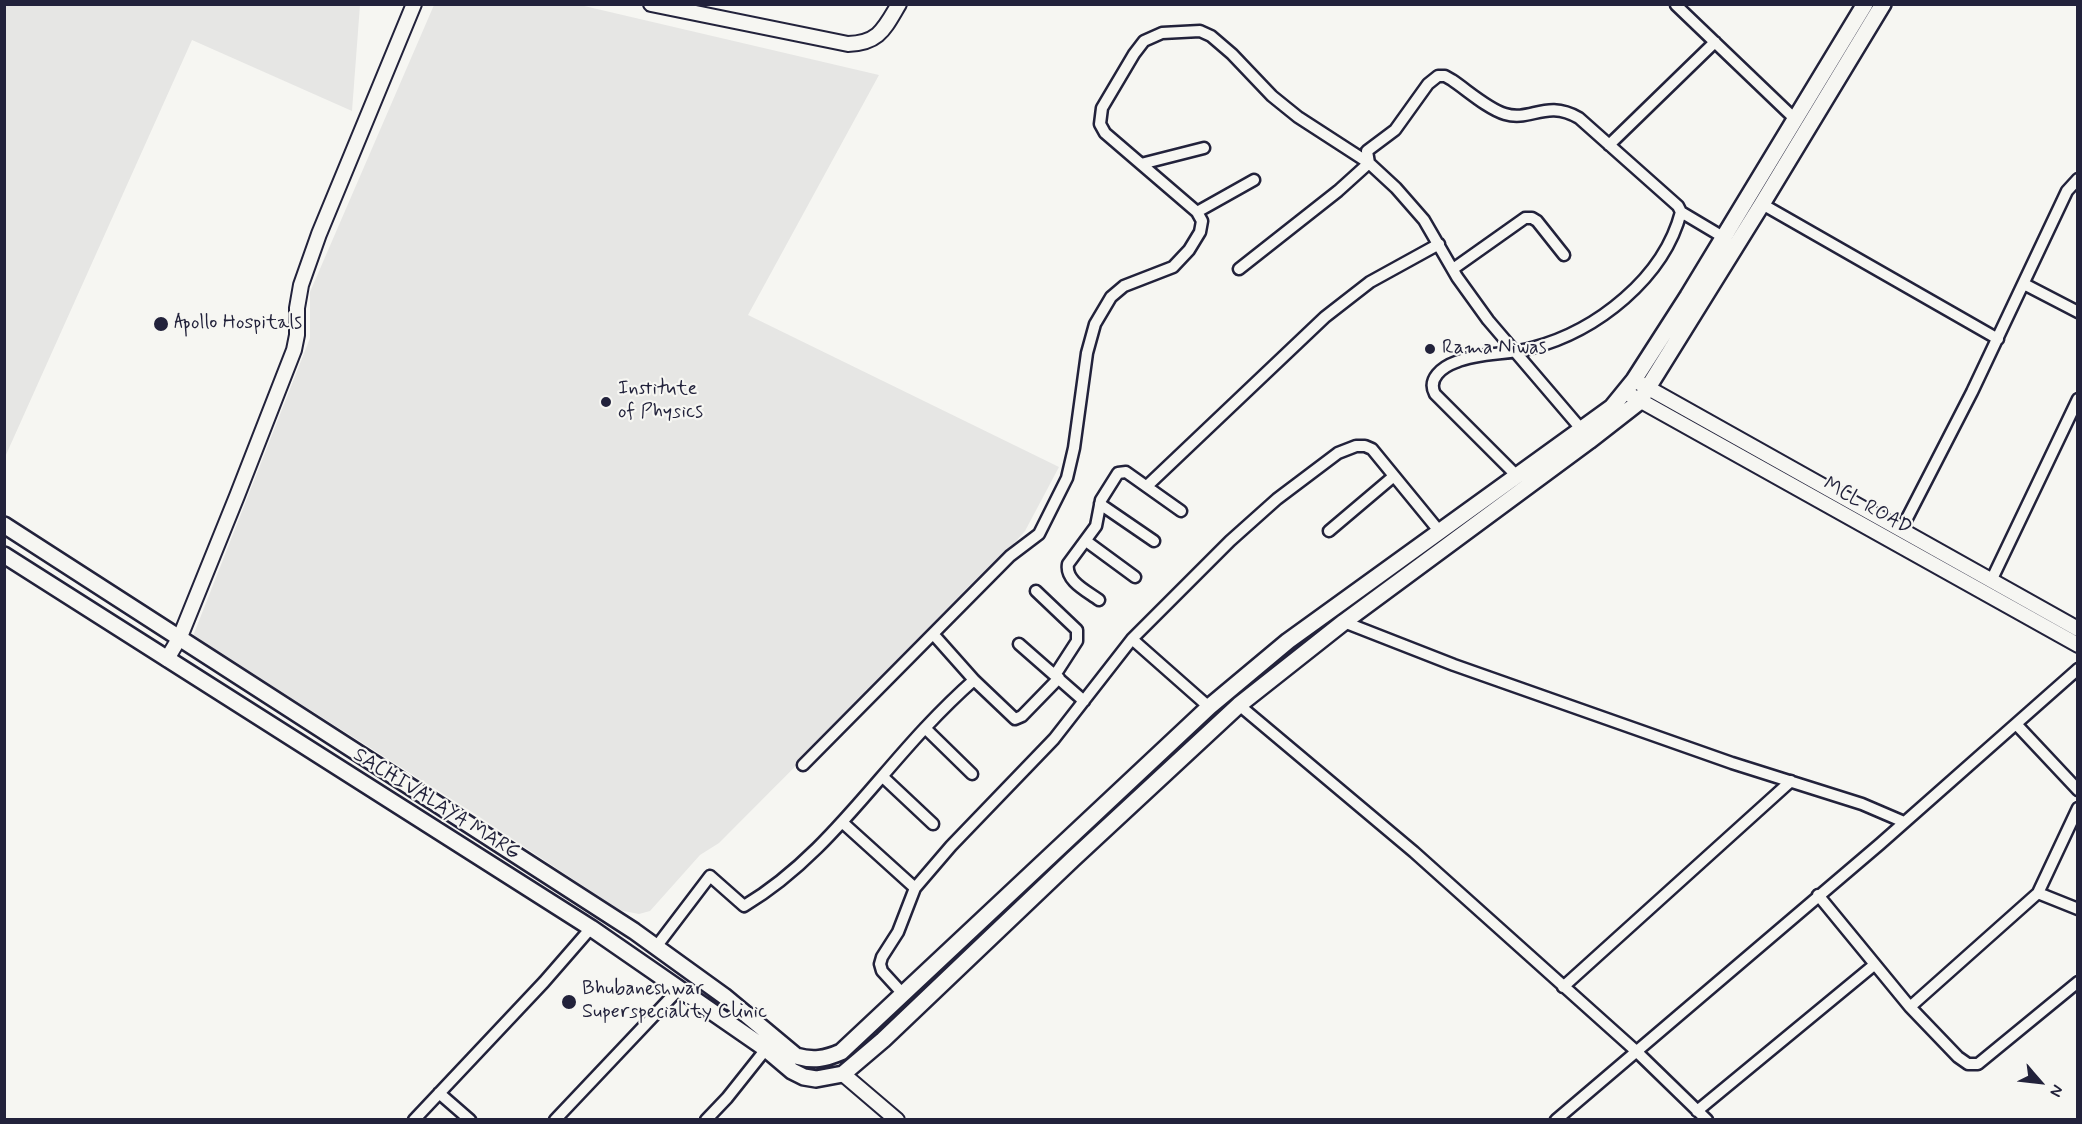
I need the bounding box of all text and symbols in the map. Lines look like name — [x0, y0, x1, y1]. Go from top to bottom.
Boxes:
place label: Apollo Hospitals — [174, 312, 302, 336]
marker: Apollo Hospitals — [152, 315, 170, 333]
place label: Rama Niwas — [1442, 337, 1547, 361]
marker: Rama Niwas — [1423, 342, 1437, 356]
place label: Institute of Physics — [618, 378, 703, 425]
marker: Institute of Physics — [599, 395, 613, 409]
street label: MCL ROAD — [1819, 473, 1915, 541]
street label: SACHIVALAYA MARG — [348, 744, 524, 866]
place label: Bhubaneshwar Superspeciality Clinic — [582, 978, 767, 1025]
marker: Bhubaneshwar Superspeciality Clinic — [560, 993, 578, 1011]
north arrow — [2010, 1052, 2070, 1112]
text: N — [2045, 1081, 2068, 1100]

